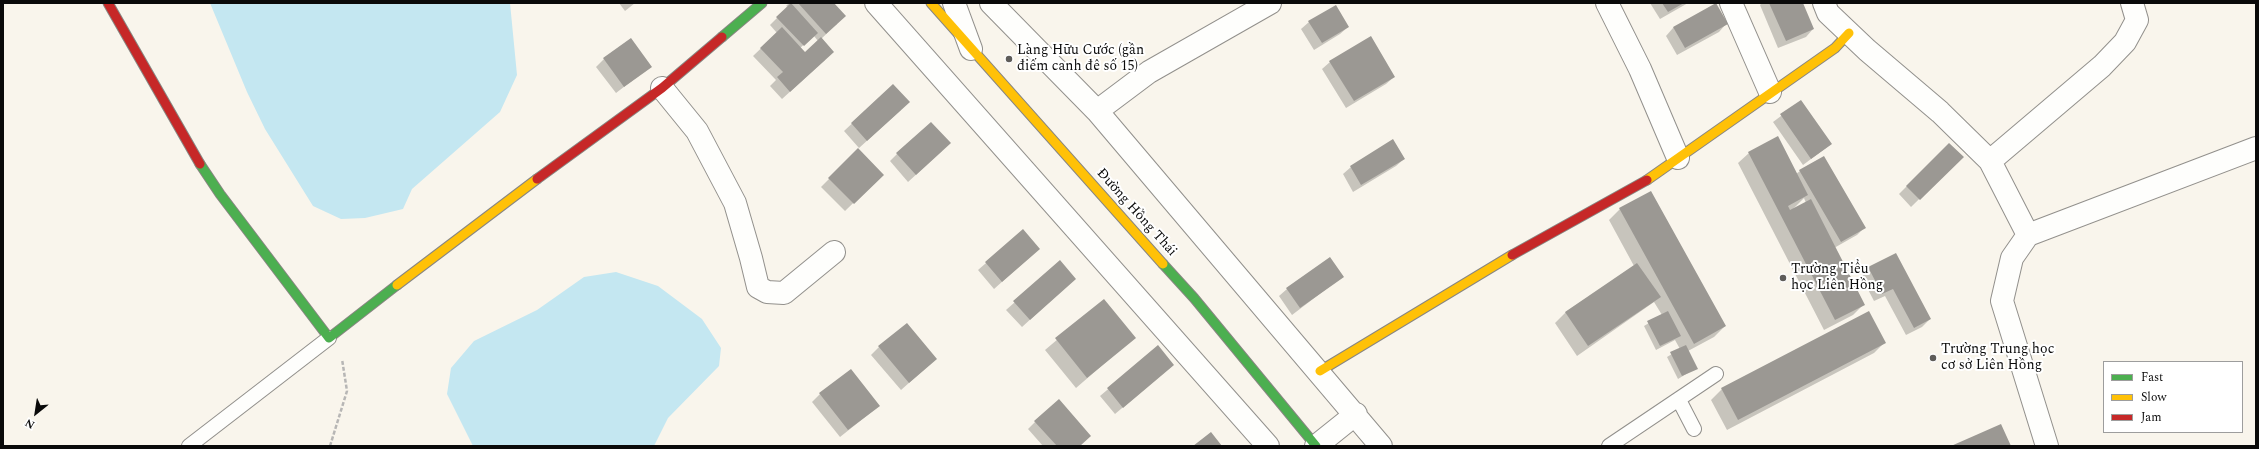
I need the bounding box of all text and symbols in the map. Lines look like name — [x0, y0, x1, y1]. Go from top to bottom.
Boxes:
place label: Làng Hữu Cước (gần điếm canh đê số 15) — [1017, 43, 1144, 76]
marker: Làng Hữu Cước (gần điếm canh đê số 15) — [1004, 54, 1014, 64]
street label: Đường Hồng Thái — [1092, 166, 1180, 260]
place label: Trường Tiểu học Liên Hồng — [1791, 262, 1883, 294]
marker: Trường Tiểu học Liên Hồng — [1778, 273, 1788, 283]
place label: Trường Trung học cơ sở Liên Hồng — [1941, 342, 2054, 374]
marker: Trường Trung học cơ sở Liên Hồng — [1928, 353, 1938, 363]
legend — [2103, 361, 2243, 433]
text: Fast — [2141, 368, 2163, 387]
text: Slow — [2141, 388, 2166, 407]
north arrow — [16, 393, 56, 433]
text: Jam — [2141, 408, 2162, 427]
text: N — [22, 414, 38, 433]

